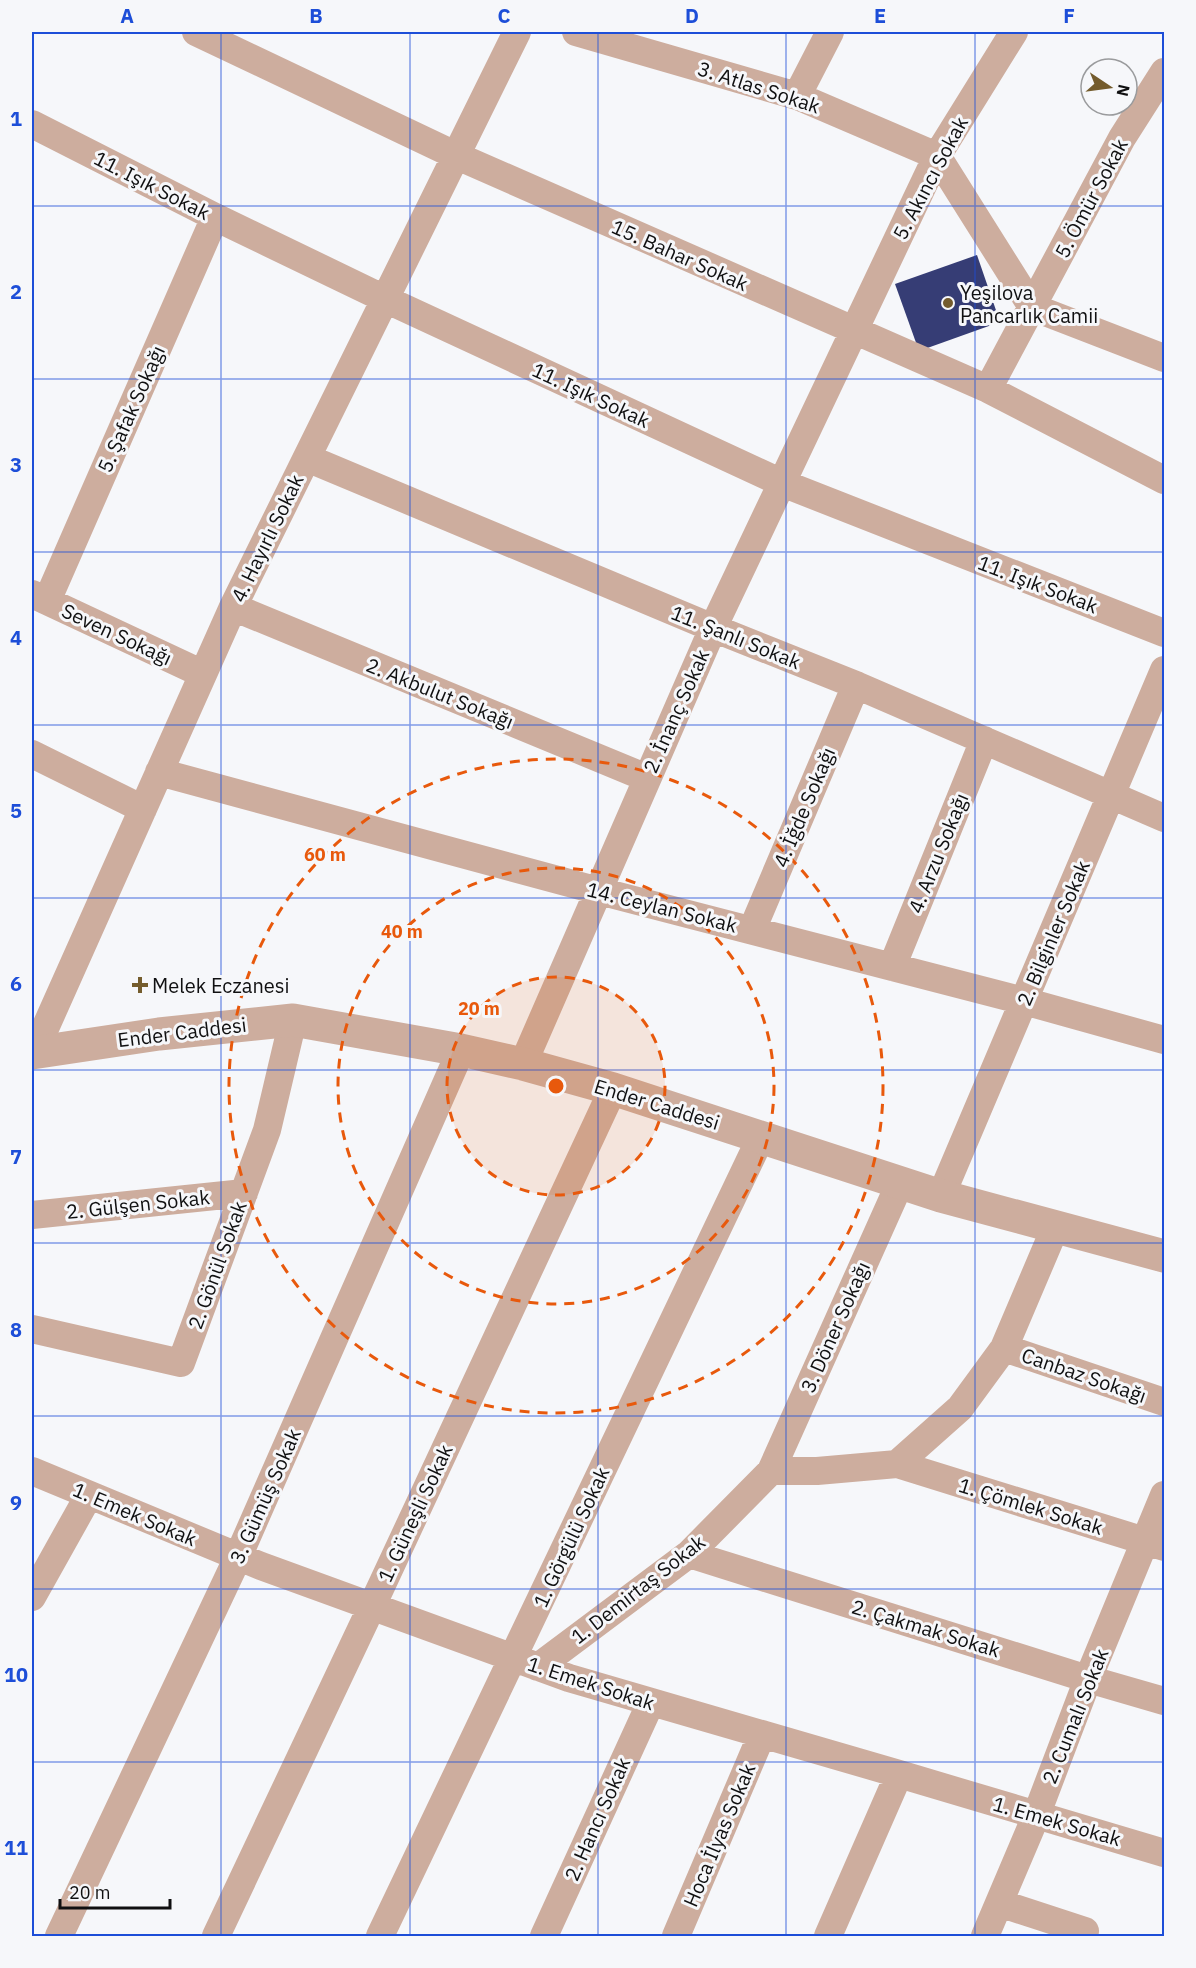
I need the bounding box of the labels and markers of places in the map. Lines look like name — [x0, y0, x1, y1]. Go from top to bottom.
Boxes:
place label: Yeşilova Pancarlık Camii — [960, 279, 1098, 329]
marker: Yeşilova Pancarlık Camii — [941, 296, 955, 310]
place label: Melek Eczanesi — [152, 972, 289, 999]
marker: Melek Eczanesi — [133, 978, 147, 992]
centre of rings — [546, 1076, 566, 1096]

